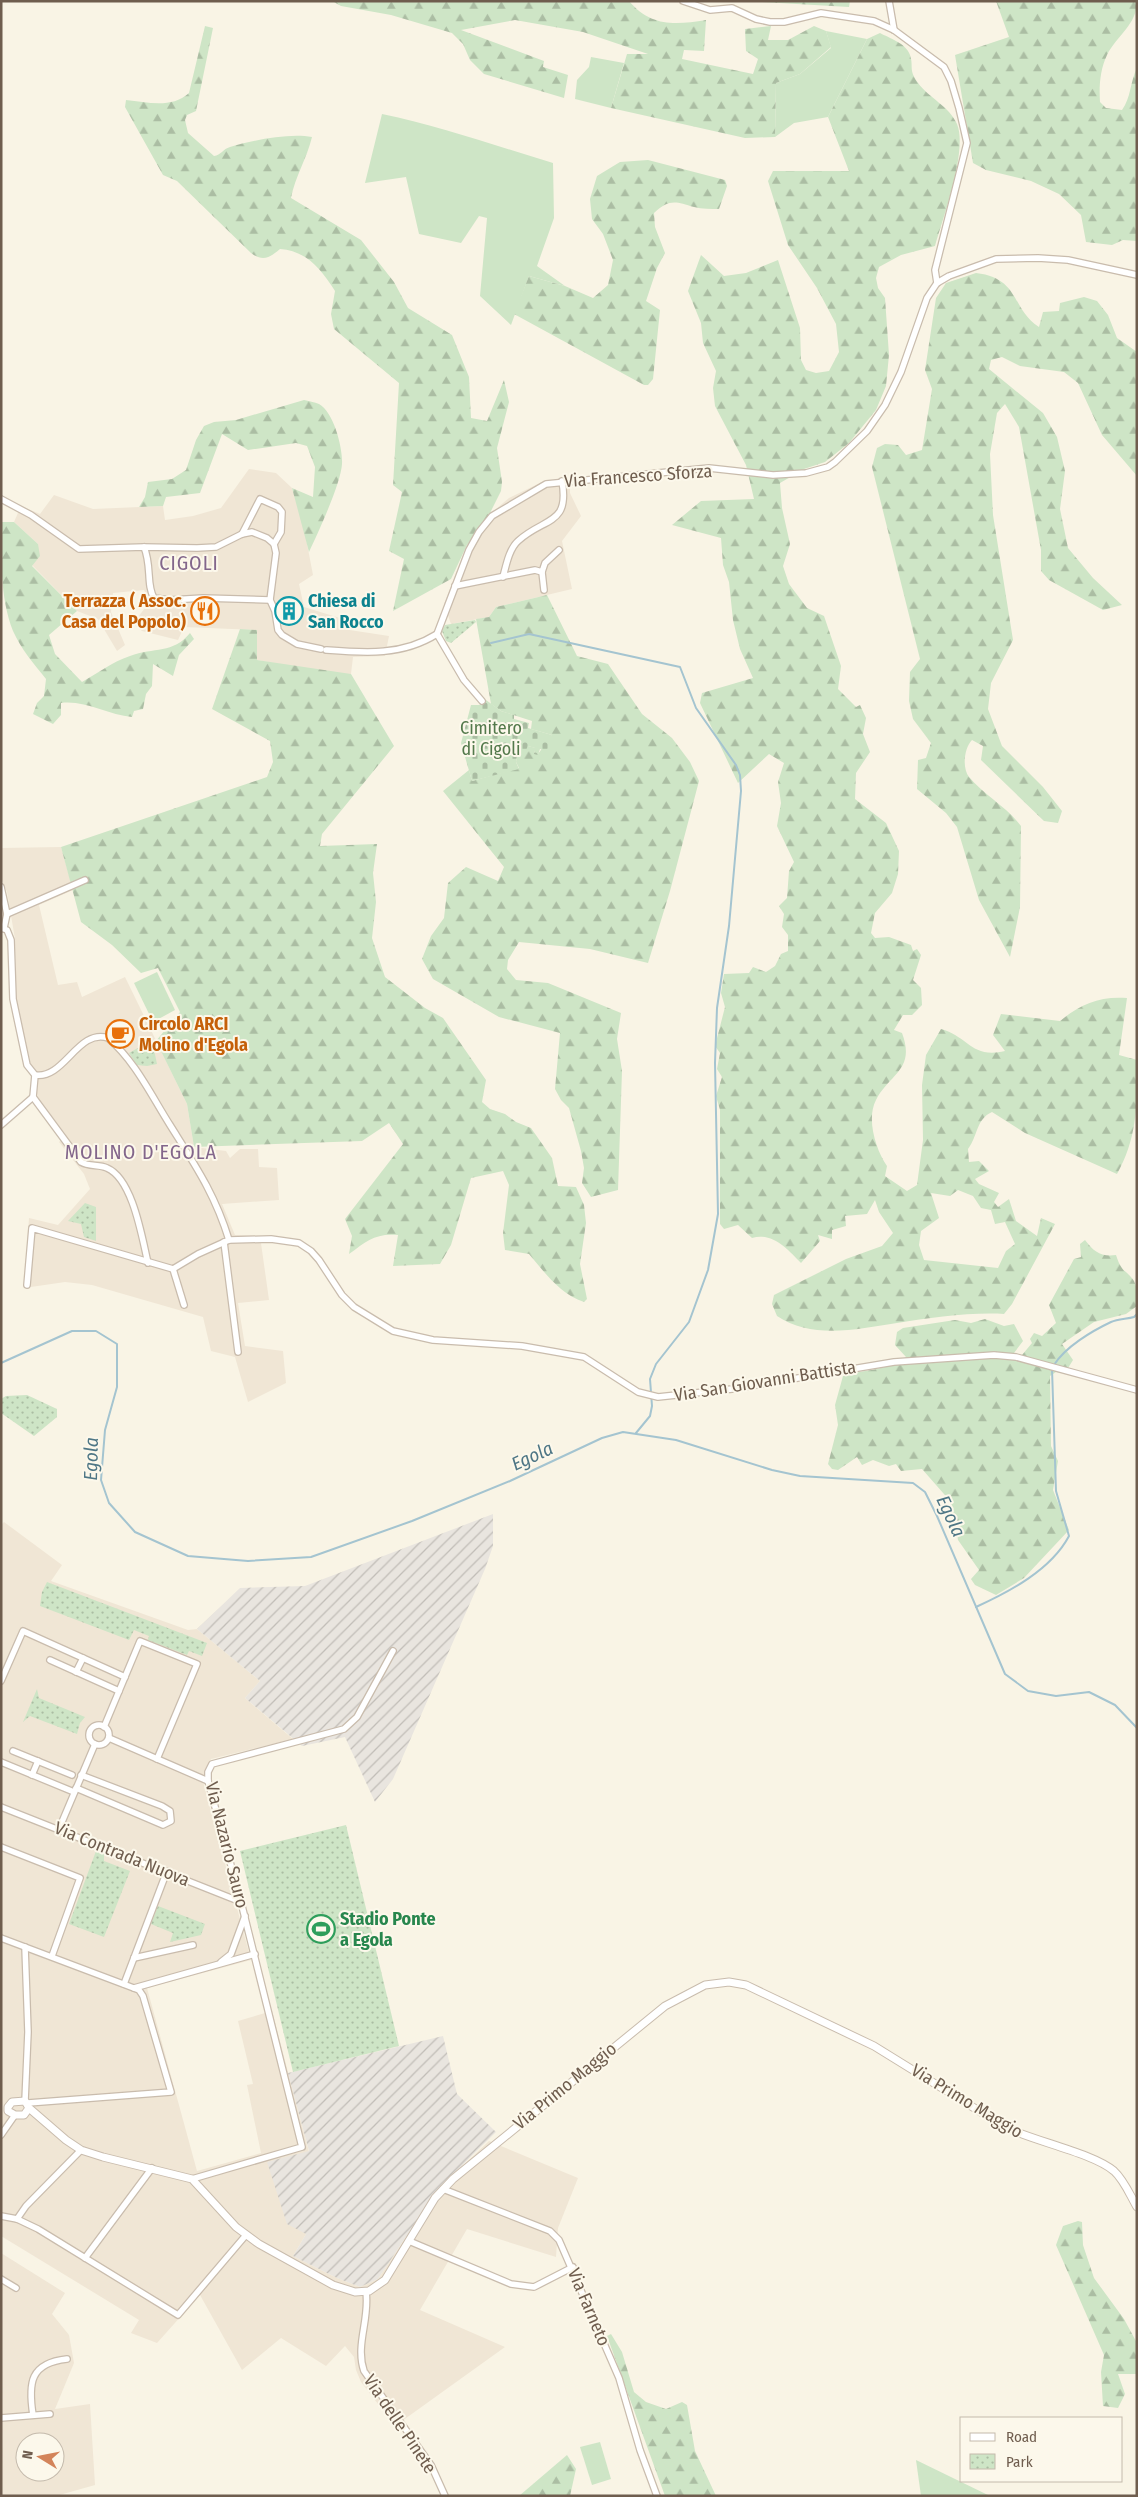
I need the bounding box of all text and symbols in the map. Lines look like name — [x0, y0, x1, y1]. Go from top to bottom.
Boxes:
street label: Via Francesco Sforza — [563, 460, 713, 492]
district label: CIGOLI — [159, 551, 219, 575]
place label: Terrazza ( Assoc. Casa del Popolo) — [62, 590, 187, 633]
place label: Chiesa di San Rocco — [308, 590, 384, 633]
restaurant icon: Terrazza ( Assoc. Casa del Popolo) — [190, 596, 220, 626]
building icon: Chiesa di San Rocco — [274, 596, 304, 626]
park label: Cimitero di Cigoli — [460, 717, 522, 760]
place label: Circolo ARCI Molino d'Egola — [139, 1013, 248, 1056]
cafe icon: Circolo ARCI Molino d'Egola — [105, 1019, 135, 1049]
district label: MOLINO D'EGOLA — [65, 1140, 217, 1164]
street label: Via San Giovanni Battista — [672, 1356, 858, 1406]
water label: Egola — [508, 1436, 556, 1476]
water label: Egola — [79, 1437, 103, 1481]
water label: Egola — [931, 1492, 971, 1540]
street label: Via Nazario Sauro — [201, 1780, 253, 1910]
street label: Via Contrada Nuova — [51, 1817, 193, 1891]
place label: Stadio Ponte a Egola — [340, 1908, 436, 1951]
sports icon: Stadio Ponte a Egola — [306, 1914, 336, 1944]
street label: Via Primo Maggio — [509, 2038, 621, 2134]
street label: Via Primo Maggio — [907, 2059, 1027, 2143]
street label: Via Farneto — [563, 2265, 615, 2349]
street label: Via delle Pinete — [359, 2370, 441, 2478]
legend — [960, 2417, 1123, 2482]
text: Road — [1006, 2428, 1037, 2446]
north arrow — [15, 2432, 65, 2482]
text: N — [19, 2449, 37, 2460]
text: Park — [1006, 2453, 1033, 2471]

